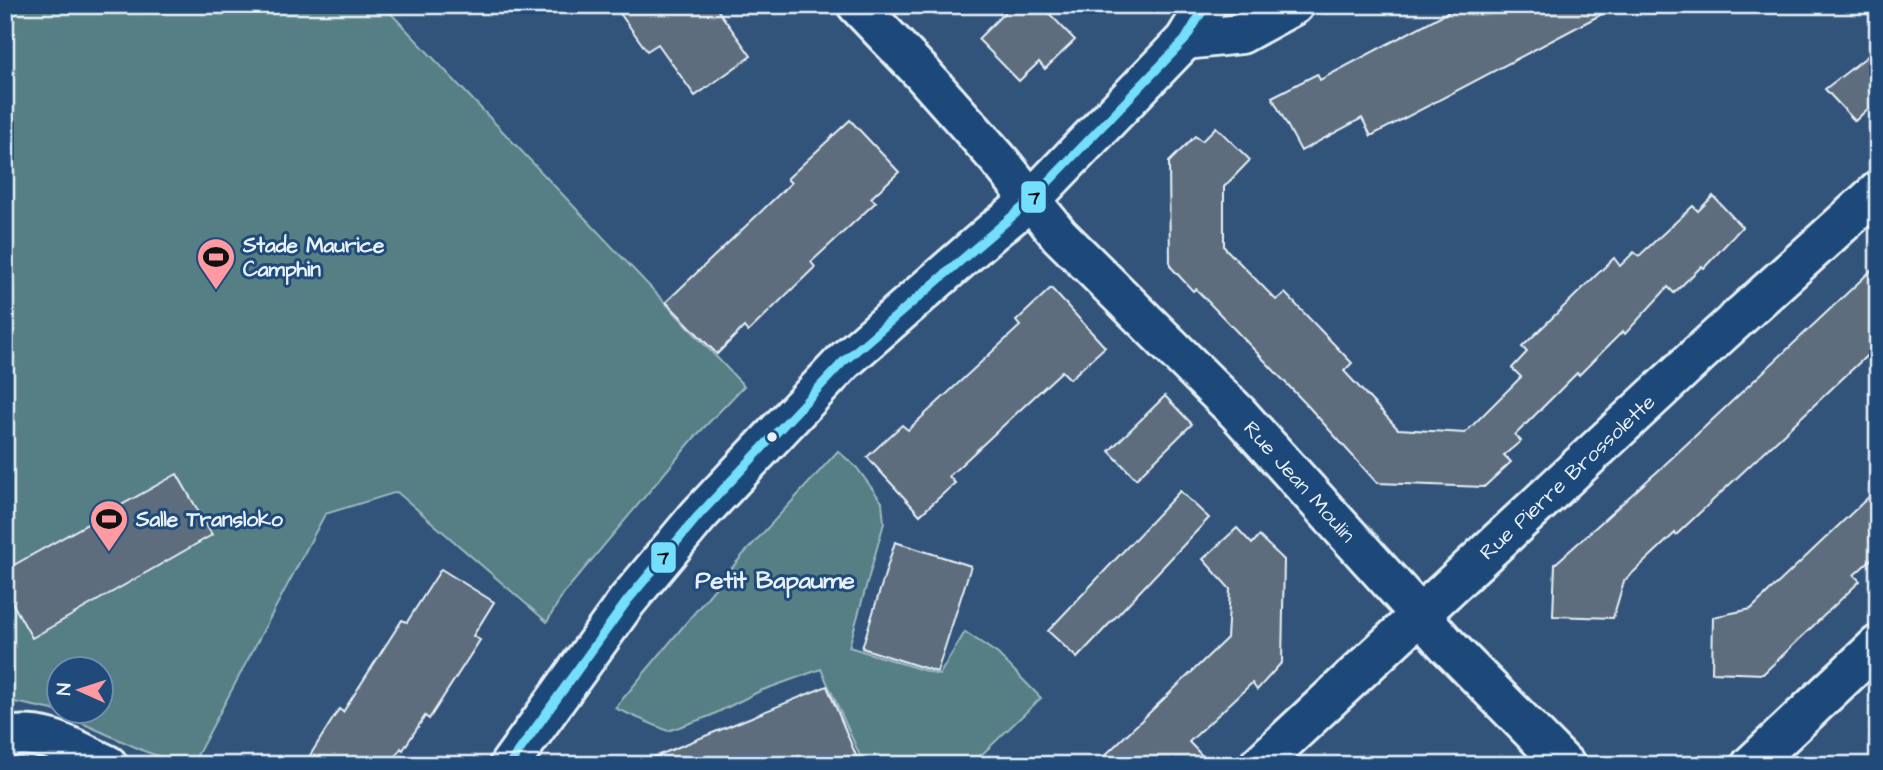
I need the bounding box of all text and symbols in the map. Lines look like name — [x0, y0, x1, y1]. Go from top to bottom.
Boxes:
line badge: 7 — [1020, 180, 1047, 214]
text: 7 — [1027, 185, 1040, 212]
place label: Stade Maurice Camphin — [242, 231, 385, 285]
sports icon: Stade Maurice Camphin — [195, 236, 237, 291]
street label: Rue Pierre Brossolette — [1473, 388, 1662, 566]
street label: Rue Jean Moulin — [1237, 414, 1362, 549]
unlabelled marker — [765, 430, 779, 444]
sports icon: Salle Transloko — [88, 498, 130, 553]
place label: Salle Transloko — [135, 505, 283, 534]
line badge: 7 — [650, 541, 677, 574]
text: 7 — [656, 545, 669, 572]
district label: Petit Bapaume — [695, 564, 855, 598]
north arrow — [46, 654, 116, 724]
text: N — [51, 682, 78, 696]

